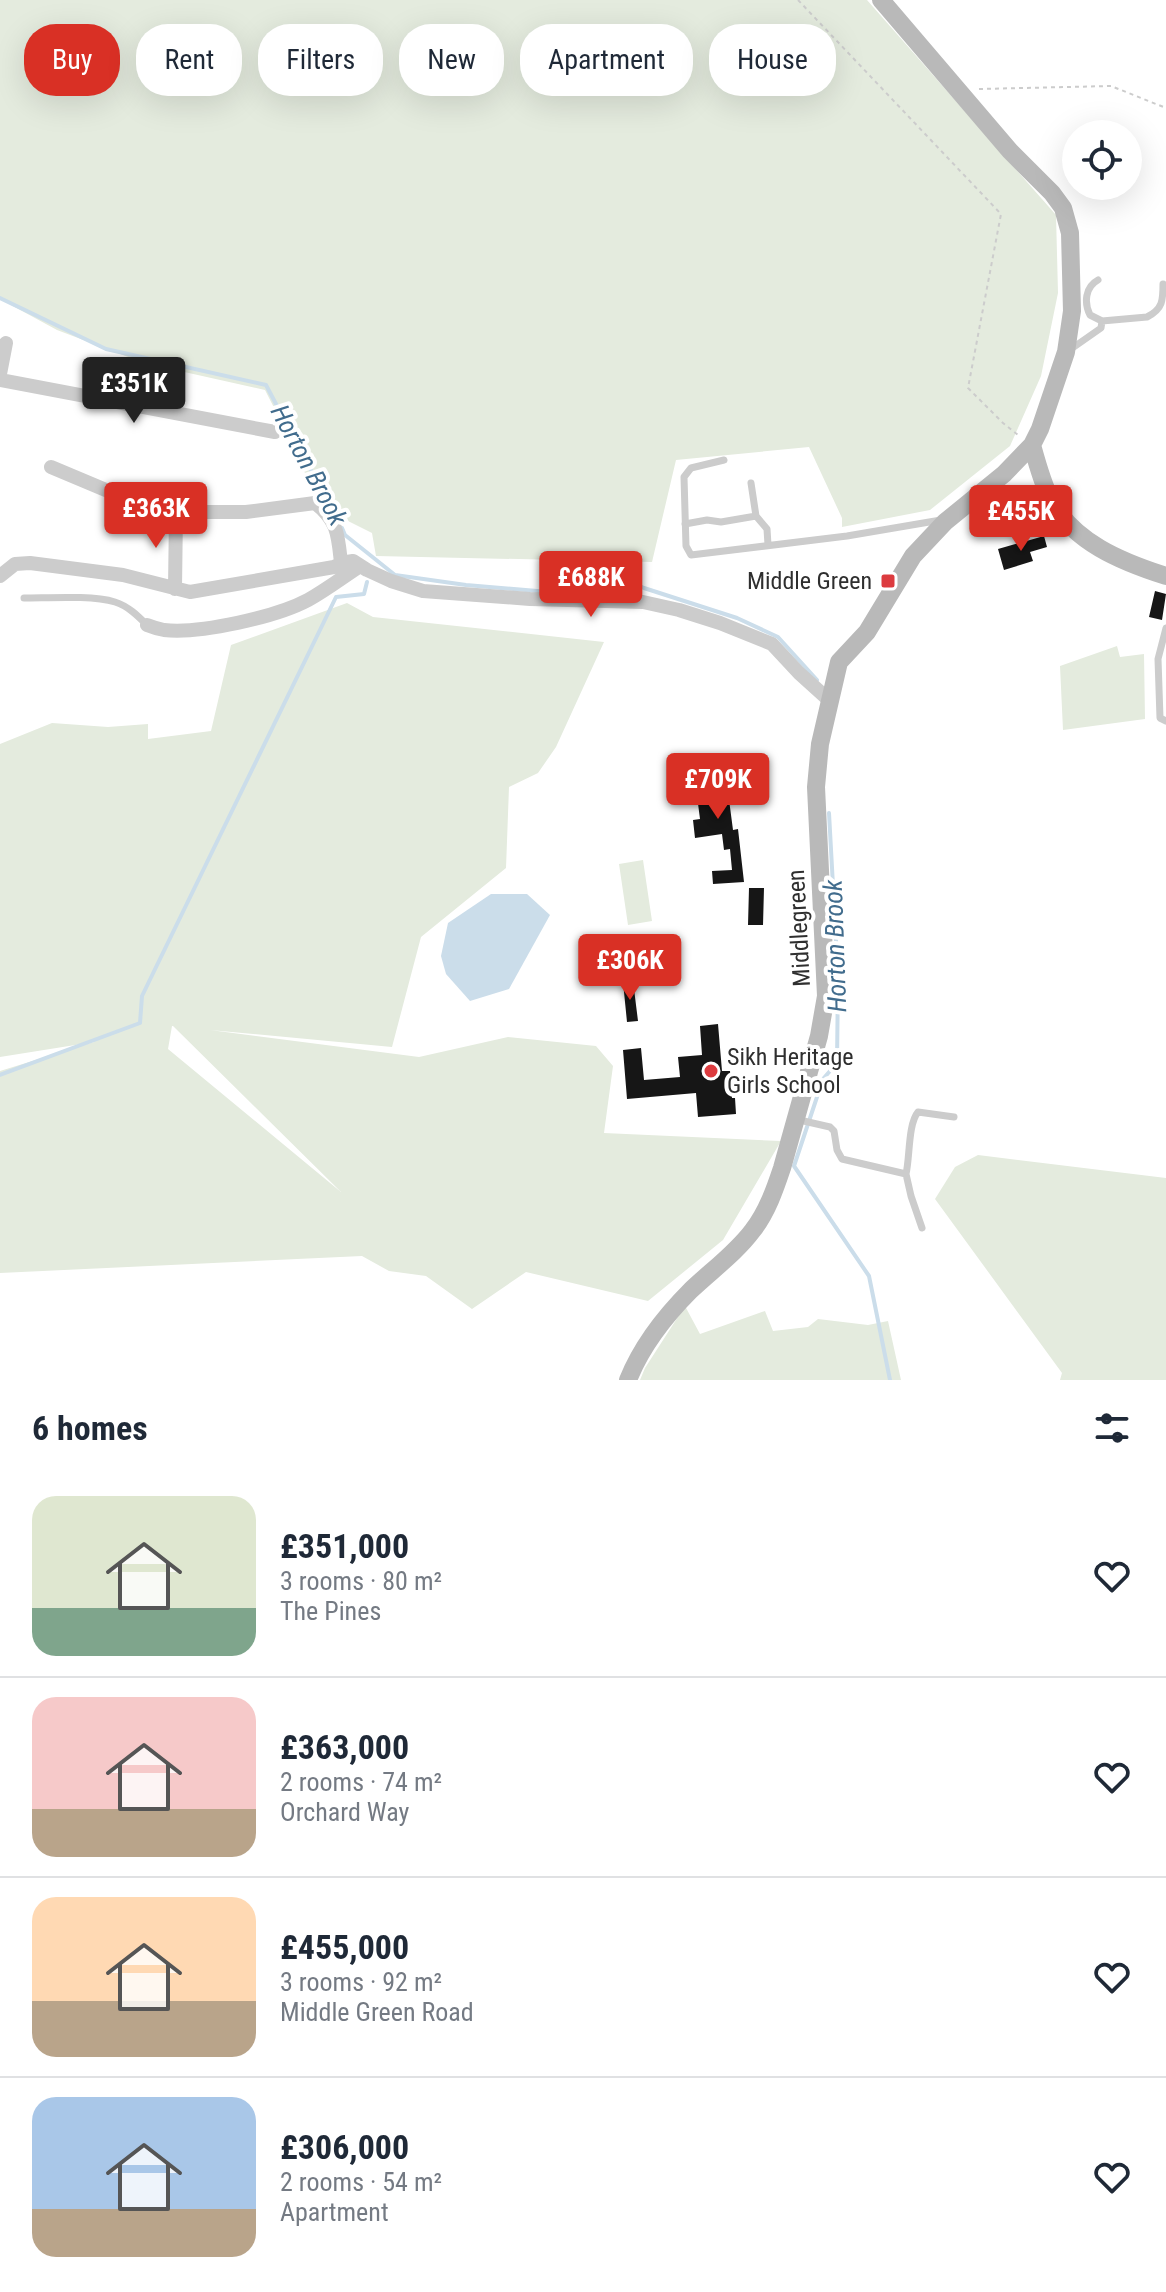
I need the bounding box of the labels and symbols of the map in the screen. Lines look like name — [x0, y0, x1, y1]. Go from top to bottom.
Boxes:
pin: £351K — [78, 357, 190, 425]
water label: Horton Brook — [265, 399, 354, 531]
pin: £363K — [100, 482, 212, 550]
pin: £455K — [965, 485, 1077, 553]
pin: £688K — [535, 551, 647, 619]
place label: Middle Green — [747, 567, 872, 595]
marker: Middle Green — [879, 572, 897, 590]
pin: £709K — [662, 753, 774, 821]
street label: Middlegreen — [782, 869, 816, 987]
water label: Horton Brook — [818, 879, 852, 1013]
pin: £306K — [574, 934, 686, 1002]
place label: Sikh Heritage Girls School — [727, 1043, 854, 1099]
marker: Sikh Heritage Girls School — [702, 1062, 720, 1080]

